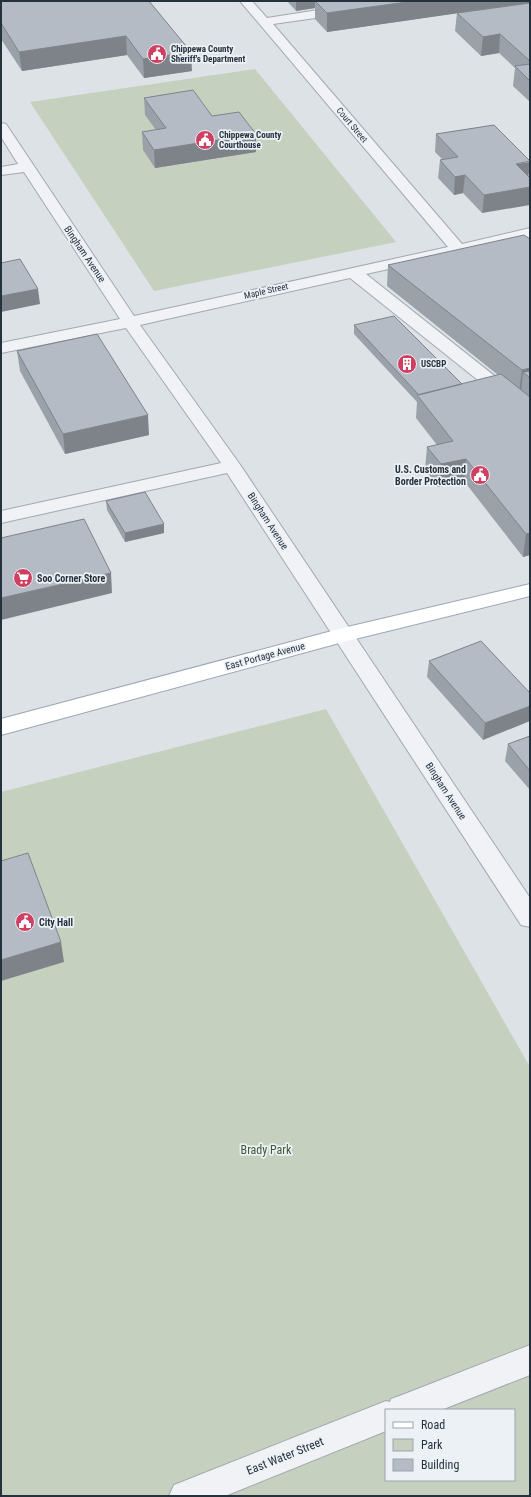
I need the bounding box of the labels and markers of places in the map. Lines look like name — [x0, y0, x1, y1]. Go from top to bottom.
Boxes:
public building icon: Chippewa County Sheriff's Department — [146, 43, 168, 65]
place label: Chippewa County Sheriff's Department — [171, 44, 245, 64]
public building icon: Chippewa County Courthouse — [194, 129, 216, 151]
place label: Chippewa County Courthouse — [219, 130, 281, 150]
building icon: USCBP — [396, 353, 418, 375]
place label: USCBP — [421, 359, 446, 369]
place label: U.S. Customs and Border Protection — [395, 464, 466, 487]
public building icon: U.S. Customs and Border Protection — [469, 464, 491, 486]
supermarket icon: Soo Corner Store — [12, 567, 34, 589]
place label: Soo Corner Store — [37, 573, 105, 584]
public building icon: City Hall — [14, 911, 36, 933]
place label: City Hall — [39, 917, 73, 928]

